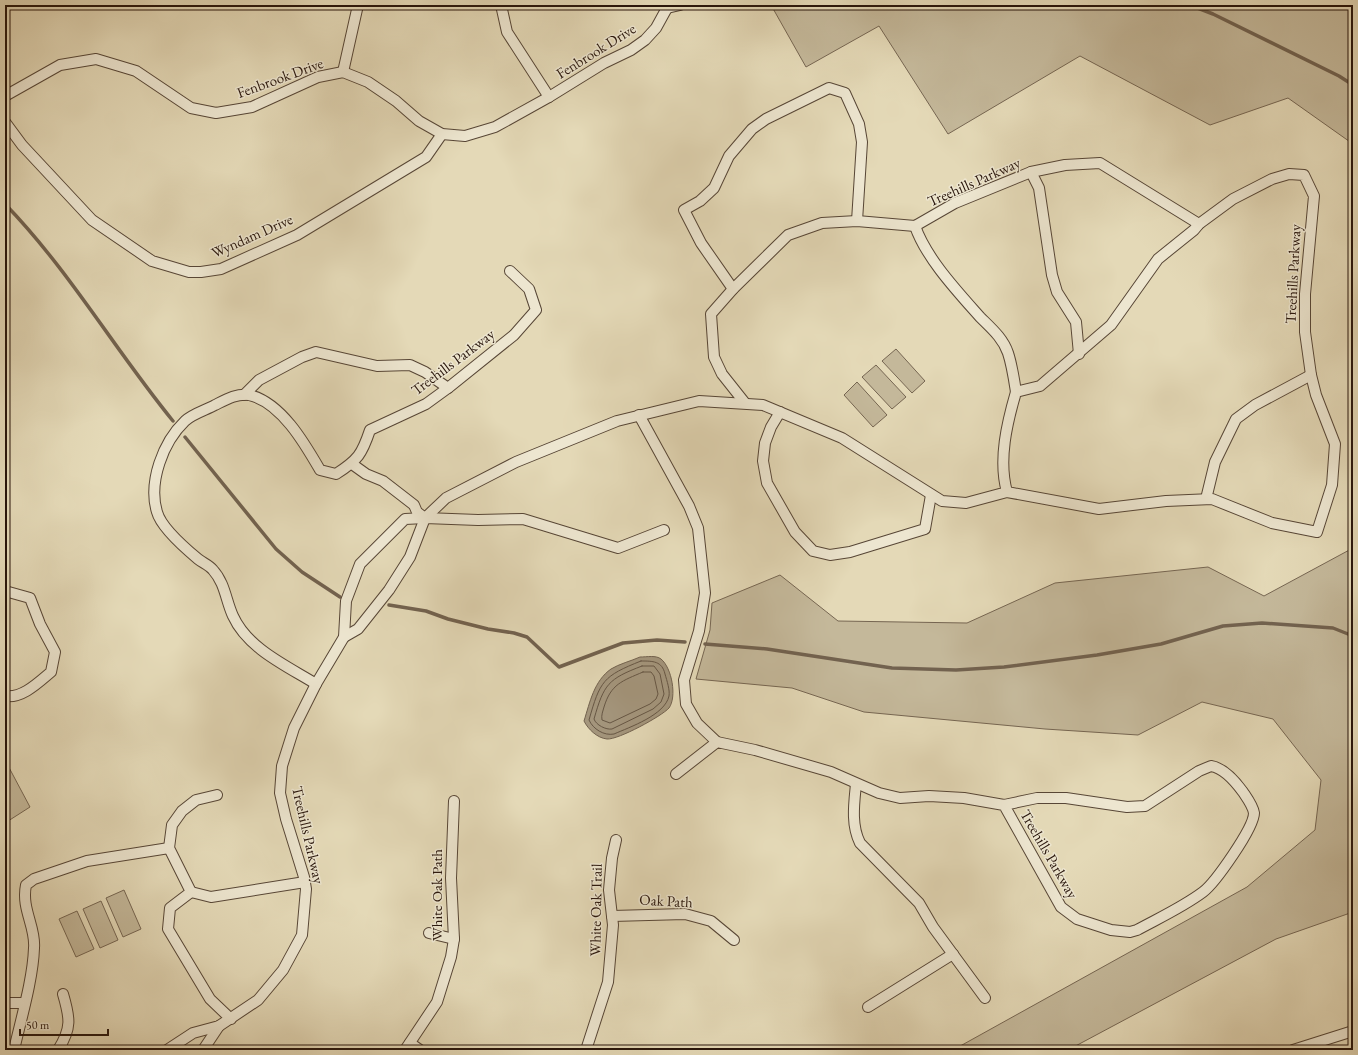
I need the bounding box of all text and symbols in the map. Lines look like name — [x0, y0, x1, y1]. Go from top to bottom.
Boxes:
street label: Fenbrook Drive — [552, 18, 639, 83]
street label: Fenbrook Drive — [234, 53, 326, 102]
street label: Treehills Parkway — [924, 152, 1024, 210]
street label: Wyndam Drive — [208, 209, 296, 262]
street label: Treehills Parkway — [1280, 223, 1305, 324]
street label: Treehills Parkway — [407, 324, 499, 399]
street label: Treehills Parkway — [288, 784, 329, 886]
street label: Treehills Parkway — [1016, 806, 1083, 902]
street label: White Oak Path — [427, 849, 446, 941]
street label: White Oak Trail — [585, 863, 606, 957]
street label: Oak Path — [639, 890, 693, 911]
scale bar — [20, 1011, 108, 1037]
text: 50 m — [26, 1017, 50, 1033]

